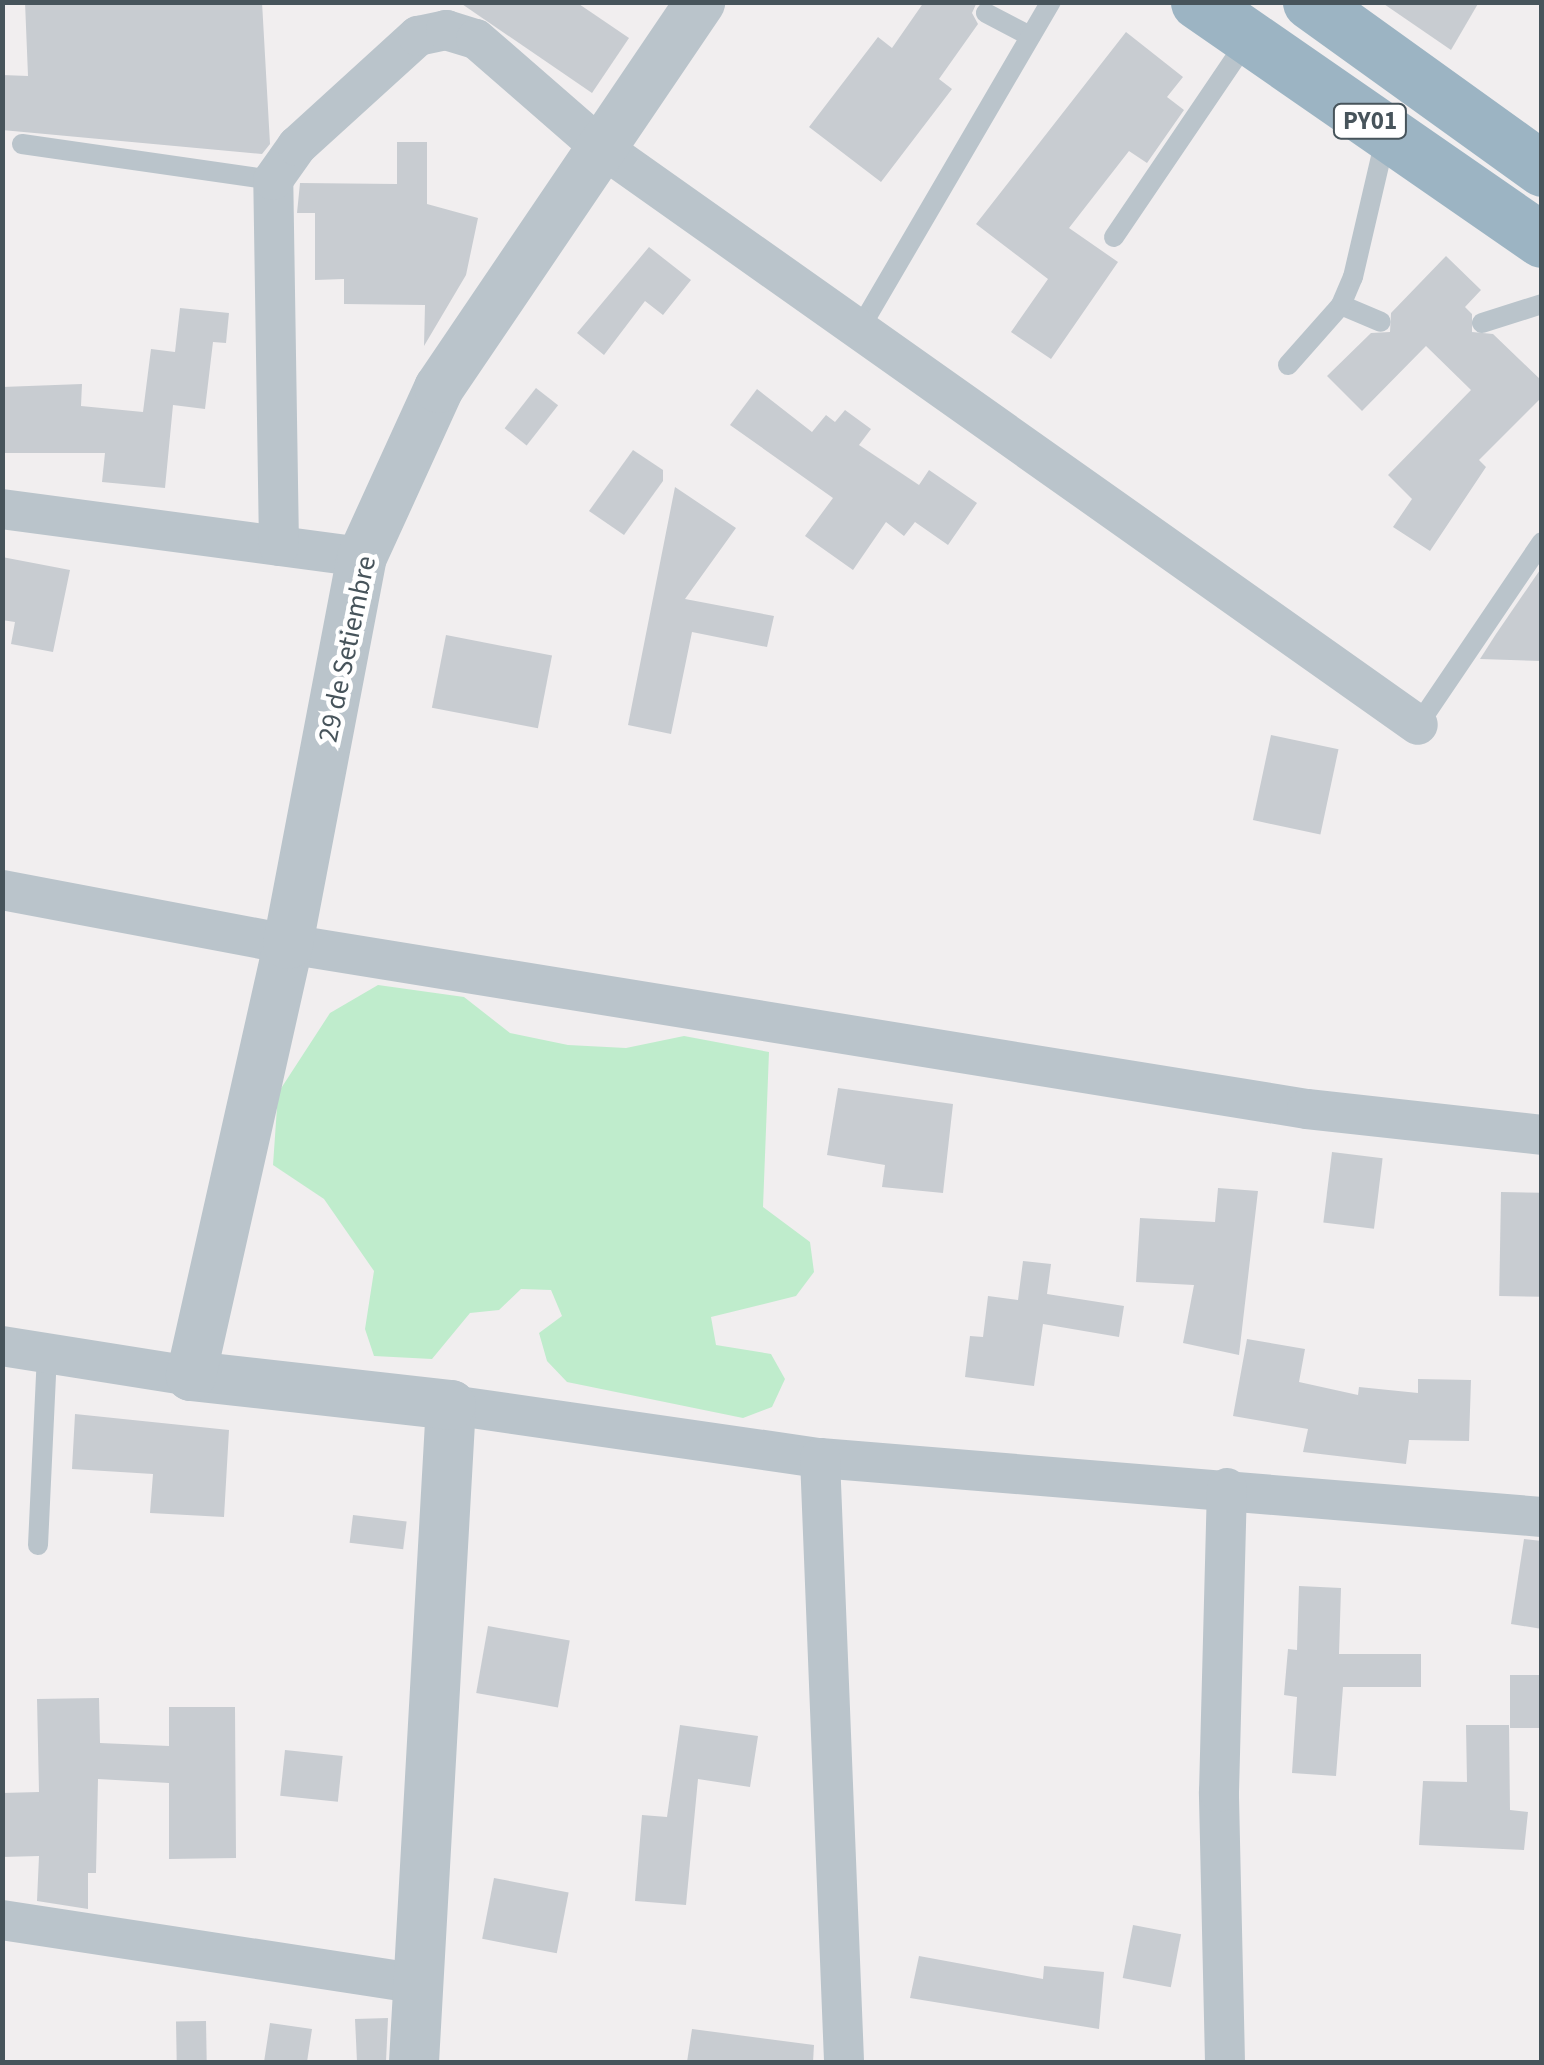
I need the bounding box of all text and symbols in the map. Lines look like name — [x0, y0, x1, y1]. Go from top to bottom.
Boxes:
road number: PY01 — [1332, 101, 1408, 141]
street label: 29 de Setiembre — [311, 553, 383, 745]

